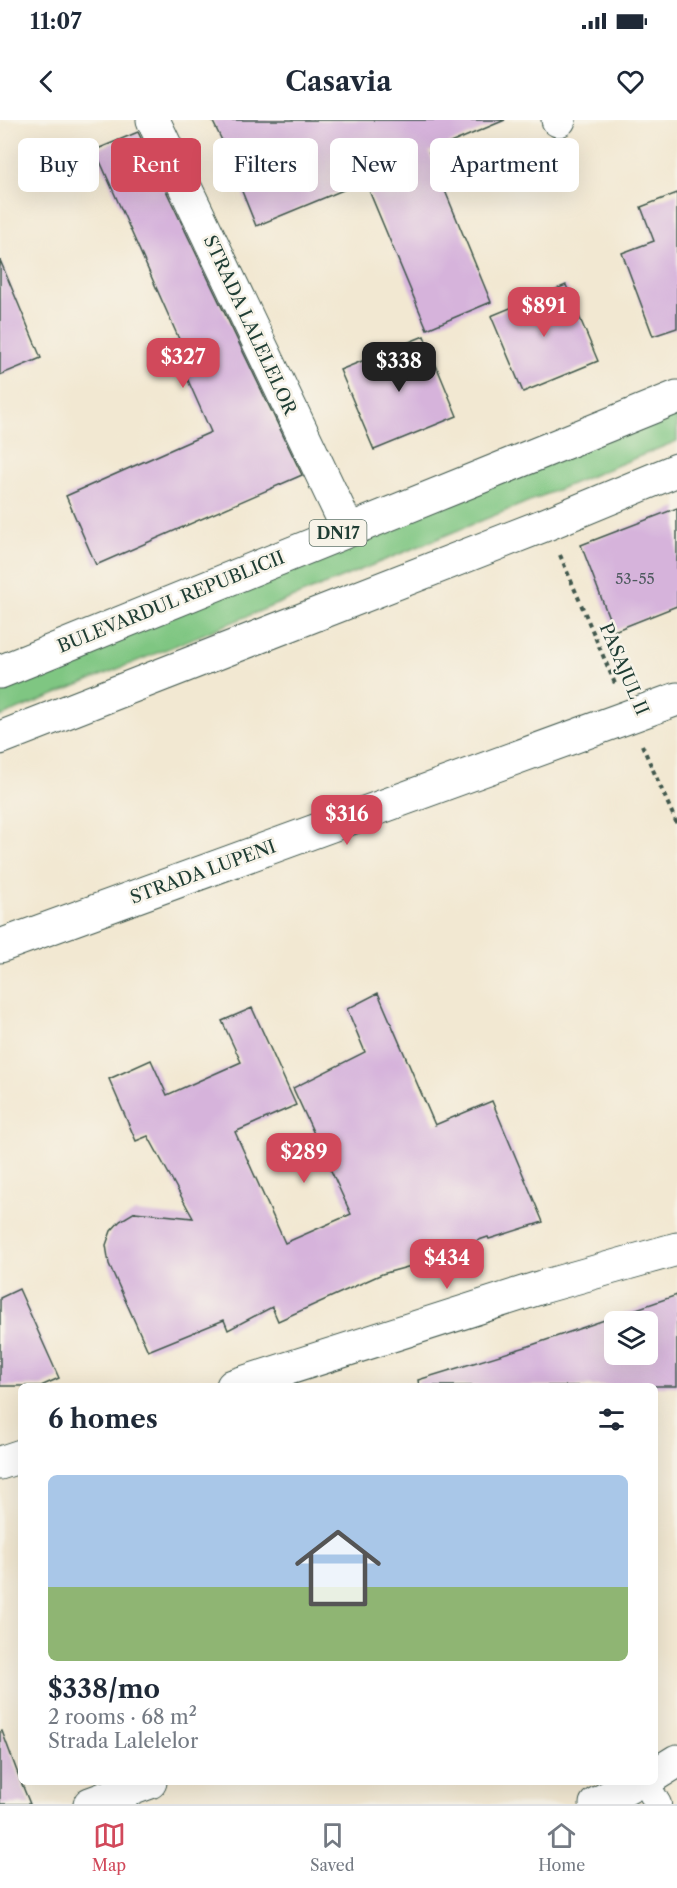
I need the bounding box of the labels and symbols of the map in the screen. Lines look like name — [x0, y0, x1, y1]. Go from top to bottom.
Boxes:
street label: STRADA LALELELOR — [199, 232, 302, 419]
pin: $891 — [508, 287, 580, 338]
pin: $327 — [147, 338, 219, 389]
pin: $338 — [363, 342, 435, 393]
road number: DN17 — [310, 520, 366, 546]
street label: BULEVARDUL REPUBLICII — [54, 546, 288, 658]
house number: 53-55 — [615, 569, 655, 588]
street label: PASAJUL II — [595, 620, 653, 718]
pin: $316 — [311, 795, 383, 846]
street label: STRADA LUPENI — [127, 835, 279, 909]
pin: $289 — [268, 1133, 340, 1184]
pin: $434 — [411, 1239, 483, 1290]

